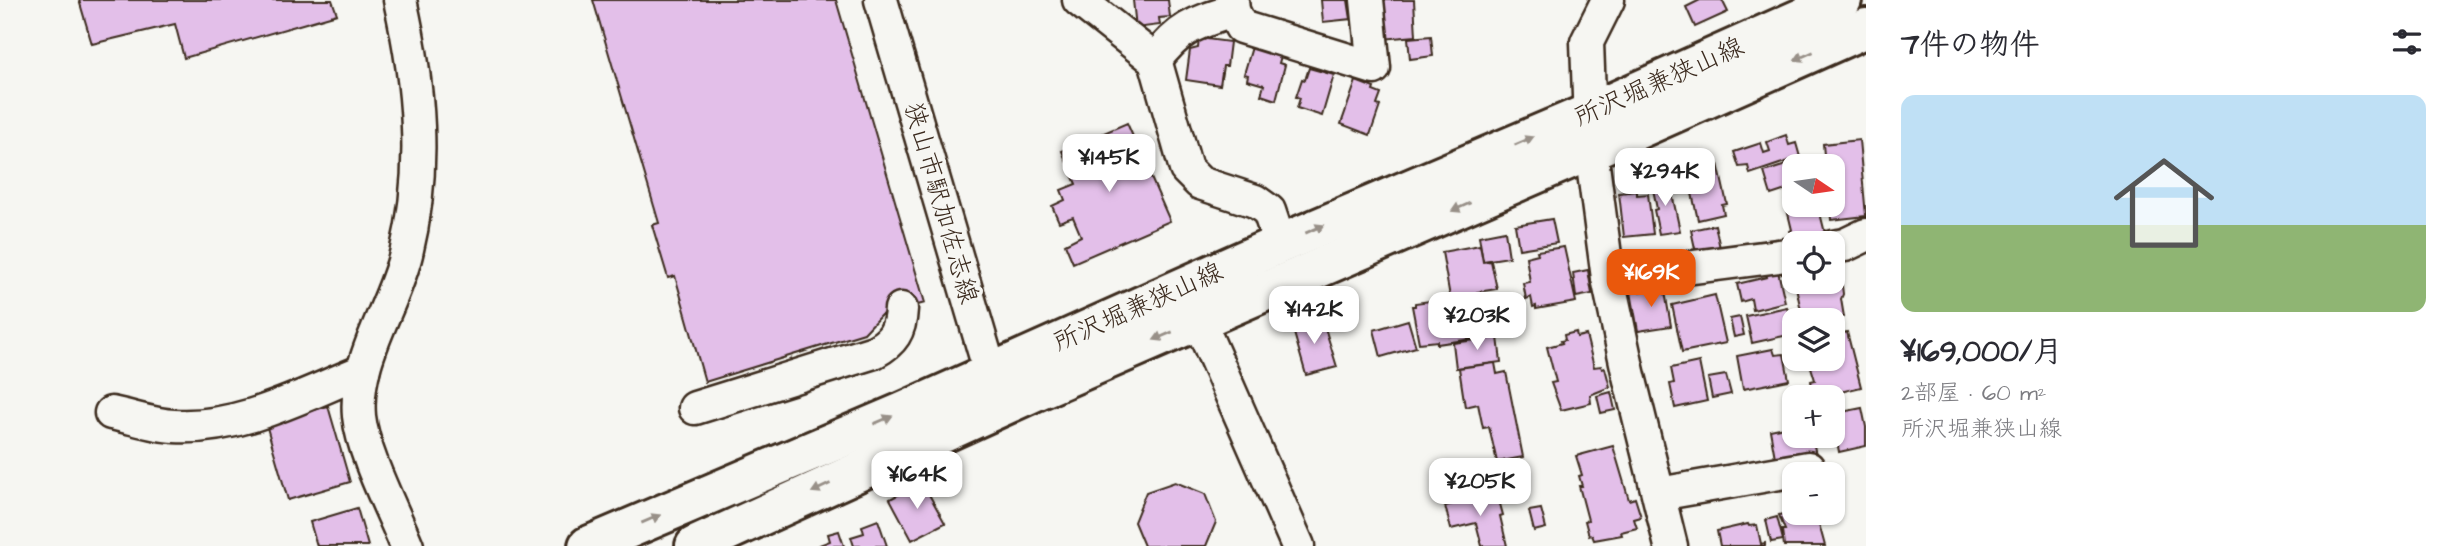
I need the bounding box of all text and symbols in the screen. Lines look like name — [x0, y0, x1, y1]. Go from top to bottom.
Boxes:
icon: filters — [2388, 23, 2426, 61]
text: 7件の物件 — [1901, 24, 2039, 66]
street label: 所沢堀兼狭山線 — [1569, 29, 1749, 135]
one-way arrow — [1793, 51, 1814, 62]
street label: 狭山市駅加佐志線 — [895, 98, 987, 308]
pin: ¥145K — [1060, 134, 1158, 194]
one-way arrow — [1514, 135, 1535, 146]
icon: home — [2101, 140, 2227, 266]
text: ¥145K — [1078, 141, 1140, 173]
pin: ¥294K — [1616, 148, 1714, 208]
north arrow — [1782, 154, 1844, 217]
map controls — [1782, 154, 1845, 525]
text: ¥294K — [1631, 155, 1699, 187]
one-way arrow — [1451, 201, 1472, 212]
one-way arrow — [1305, 224, 1326, 235]
button: locate — [1782, 231, 1845, 294]
pin: ¥169K — [1602, 250, 1700, 309]
street label: 所沢堀兼狭山線 — [1048, 254, 1228, 360]
text: ¥169K — [1623, 256, 1679, 288]
pin: ¥142K — [1265, 286, 1363, 346]
pin: ¥203K — [1428, 292, 1526, 352]
text: ¥142K — [1285, 293, 1343, 325]
text: ¥203K — [1444, 299, 1510, 331]
button: layers — [1782, 308, 1845, 371]
one-way arrow — [1152, 331, 1173, 342]
text: ¥169,000/月 — [1901, 331, 2063, 373]
text: 2部屋 · 60 m² — [1901, 377, 2046, 409]
button: + — [1782, 385, 1845, 448]
text: 所沢堀兼狭山線 — [1901, 413, 2062, 445]
one-way arrow — [873, 415, 894, 426]
pin: ¥164K — [868, 452, 966, 511]
text: ¥164K — [887, 458, 947, 490]
pin: ¥205K — [1431, 458, 1529, 518]
button: − — [1782, 462, 1845, 525]
text: ¥205K — [1445, 465, 1515, 497]
one-way arrow — [811, 482, 831, 494]
one-way arrow — [641, 513, 661, 525]

